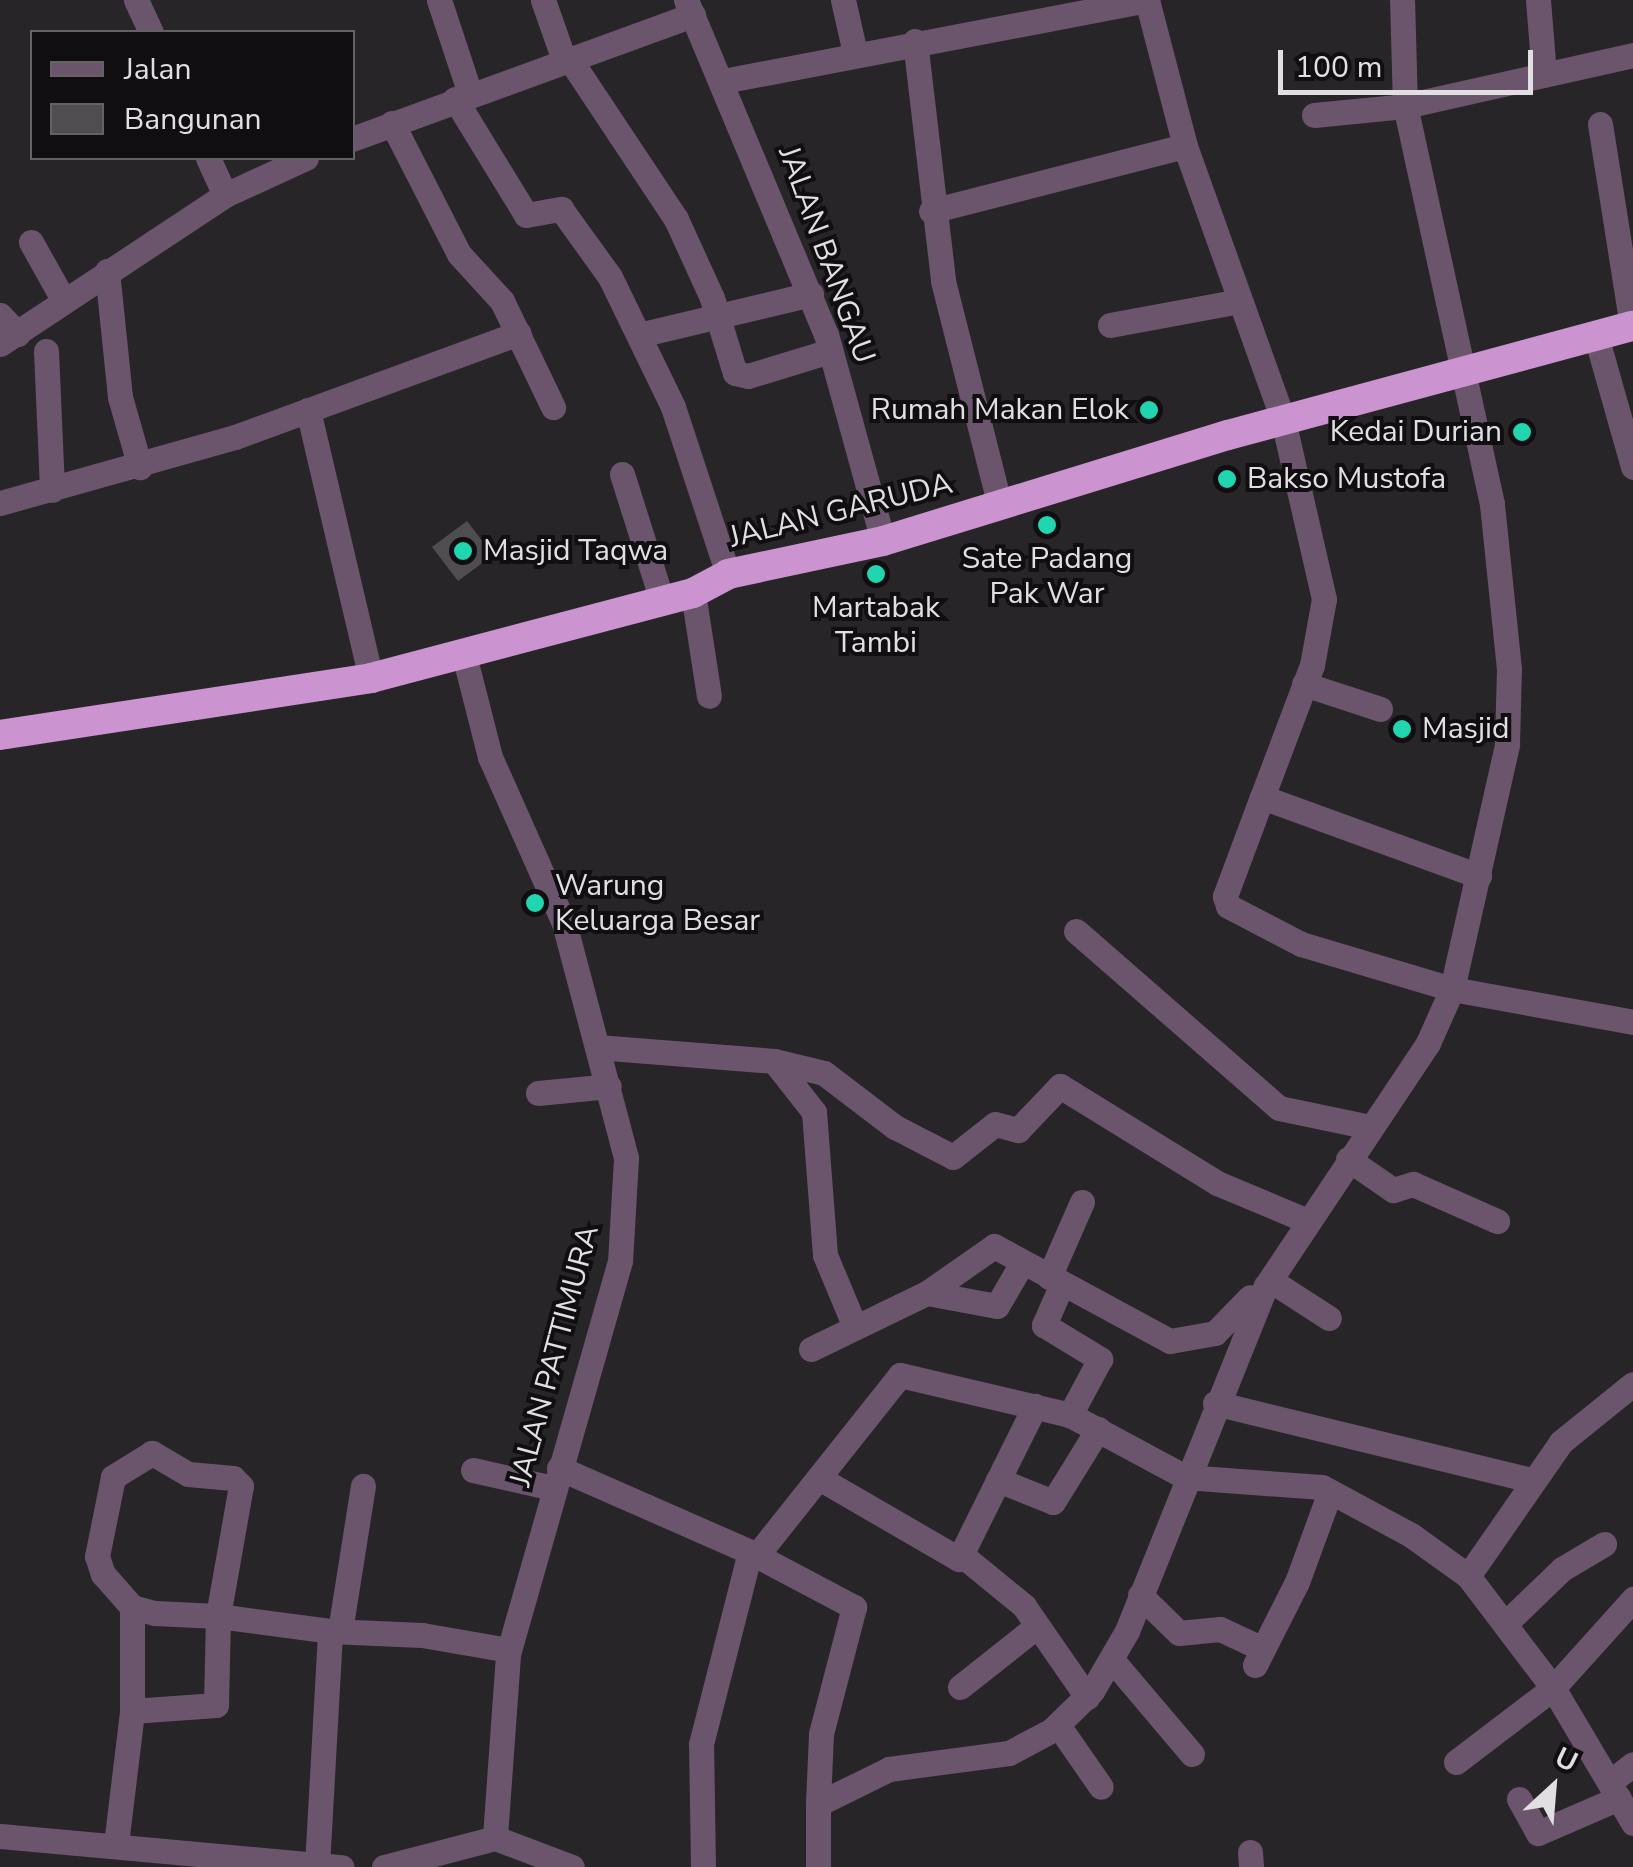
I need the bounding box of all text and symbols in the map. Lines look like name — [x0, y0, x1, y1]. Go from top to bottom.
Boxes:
legend — [30, 30, 355, 160]
scale bar — [1283, 30, 1538, 92]
text: 100 m — [1295, 47, 1382, 88]
text: Jalan — [124, 49, 191, 90]
text: Bangunan — [124, 99, 262, 140]
street label: JALAN BANGAU — [770, 141, 882, 369]
place label: Rumah Makan Elok — [871, 392, 1129, 428]
marker: Rumah Makan Elok — [1138, 399, 1160, 421]
place label: Kedai Durian — [1330, 414, 1502, 450]
marker: Kedai Durian — [1511, 421, 1533, 443]
place label: Bakso Mustofa — [1247, 461, 1446, 497]
street label: JALAN GARUDA — [726, 466, 956, 556]
marker: Bakso Mustofa — [1216, 468, 1238, 490]
marker: Sate Padang Pak War — [1036, 514, 1058, 536]
place label: Masjid Taqwa — [483, 533, 668, 569]
marker: Masjid Taqwa — [452, 540, 474, 562]
place label: Sate Padang Pak War — [962, 541, 1132, 612]
marker: Martabak Tambi — [865, 563, 887, 585]
place label: Martabak Tambi — [812, 590, 940, 660]
place label: Masjid — [1422, 711, 1510, 747]
marker: Masjid — [1391, 718, 1413, 740]
place label: Warung Keluarga Besar — [555, 868, 760, 938]
marker: Warung Keluarga Besar — [524, 892, 546, 914]
street label: JALAN PATTIMURA — [503, 1222, 607, 1490]
north arrow — [1503, 1737, 1603, 1837]
text: U — [1549, 1738, 1584, 1782]

